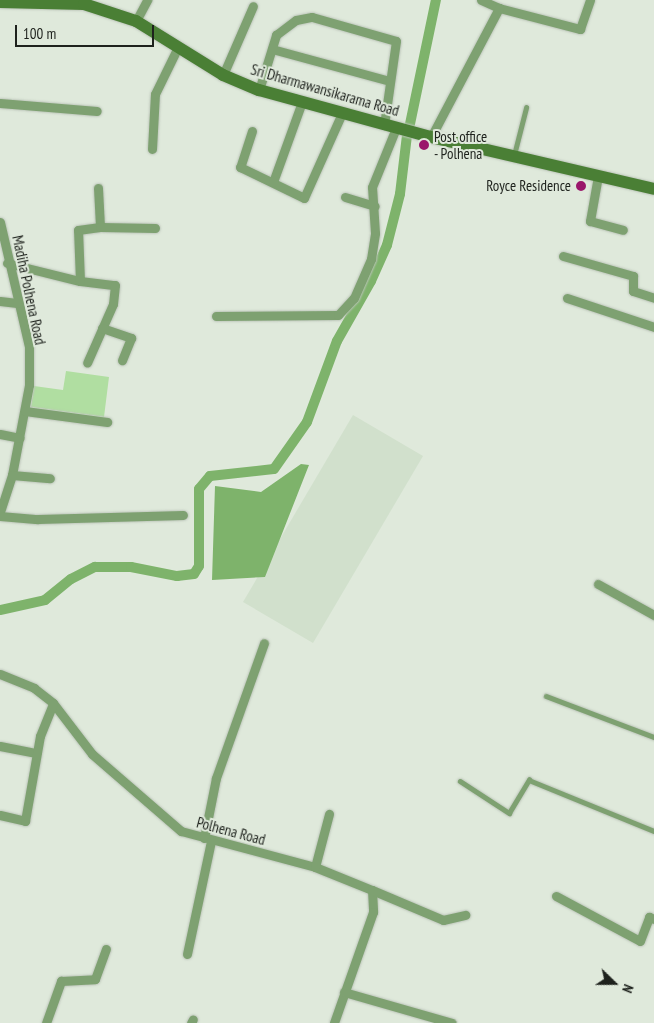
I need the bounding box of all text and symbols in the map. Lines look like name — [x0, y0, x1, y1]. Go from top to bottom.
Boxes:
scale bar — [18, 15, 156, 47]
text: 100 m — [23, 24, 56, 43]
street label: Sri Dharmawansikarama Road — [249, 60, 401, 120]
place label: Post office - Polhena — [434, 127, 487, 162]
marker: Post office - Polhena — [418, 139, 430, 151]
place label: Royce Residence — [486, 177, 571, 195]
marker: Royce Residence — [575, 180, 587, 192]
street label: Madiha Polhena Road — [9, 234, 49, 346]
street label: Polhena Road — [195, 813, 267, 849]
north arrow — [589, 958, 639, 1008]
text: N — [618, 982, 638, 995]

